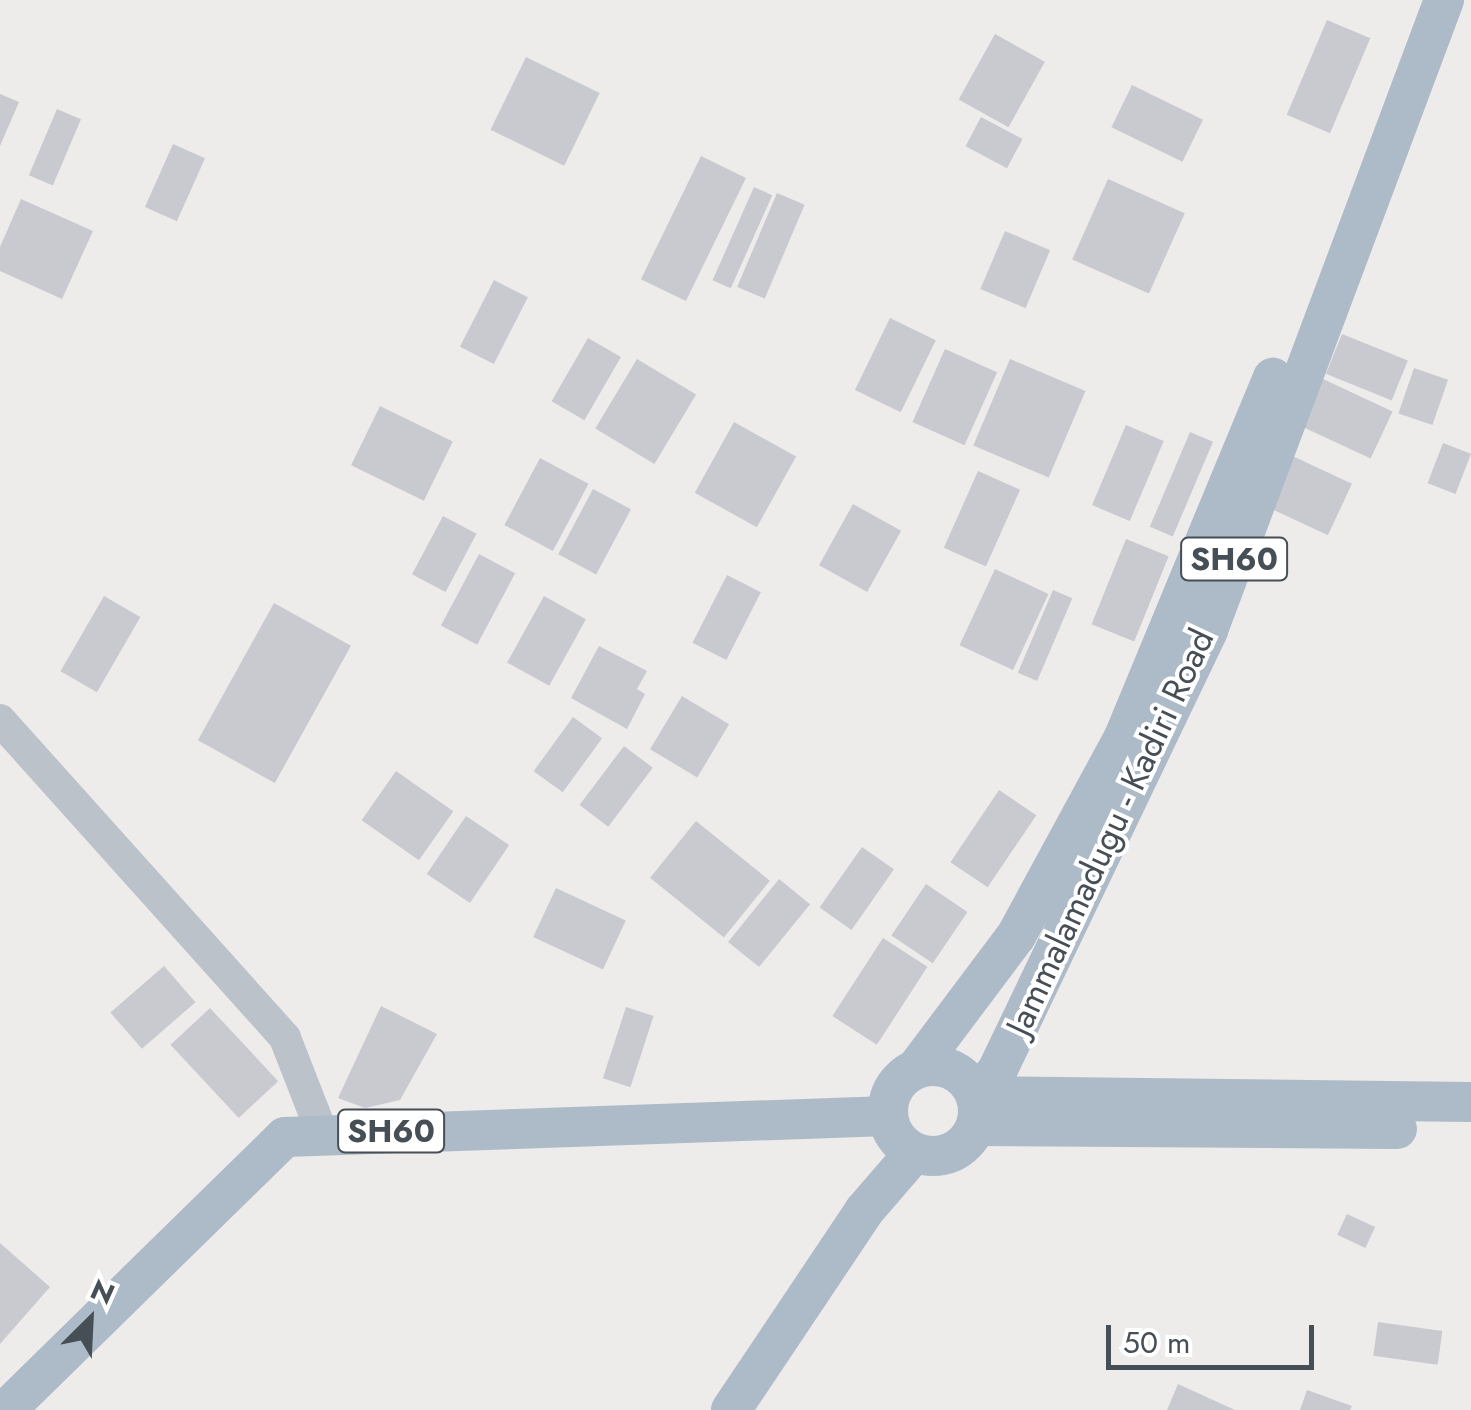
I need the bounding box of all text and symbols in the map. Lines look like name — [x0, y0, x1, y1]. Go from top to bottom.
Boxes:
road number: SH60 — [1179, 532, 1289, 586]
street label: Jammalamadugu - Kadiri Road — [997, 622, 1223, 1042]
road number: SH60 — [336, 1104, 446, 1158]
text: N — [84, 1269, 121, 1315]
north arrow — [40, 1270, 140, 1370]
scale bar — [1111, 1305, 1318, 1367]
text: 50 m — [1123, 1321, 1190, 1364]

